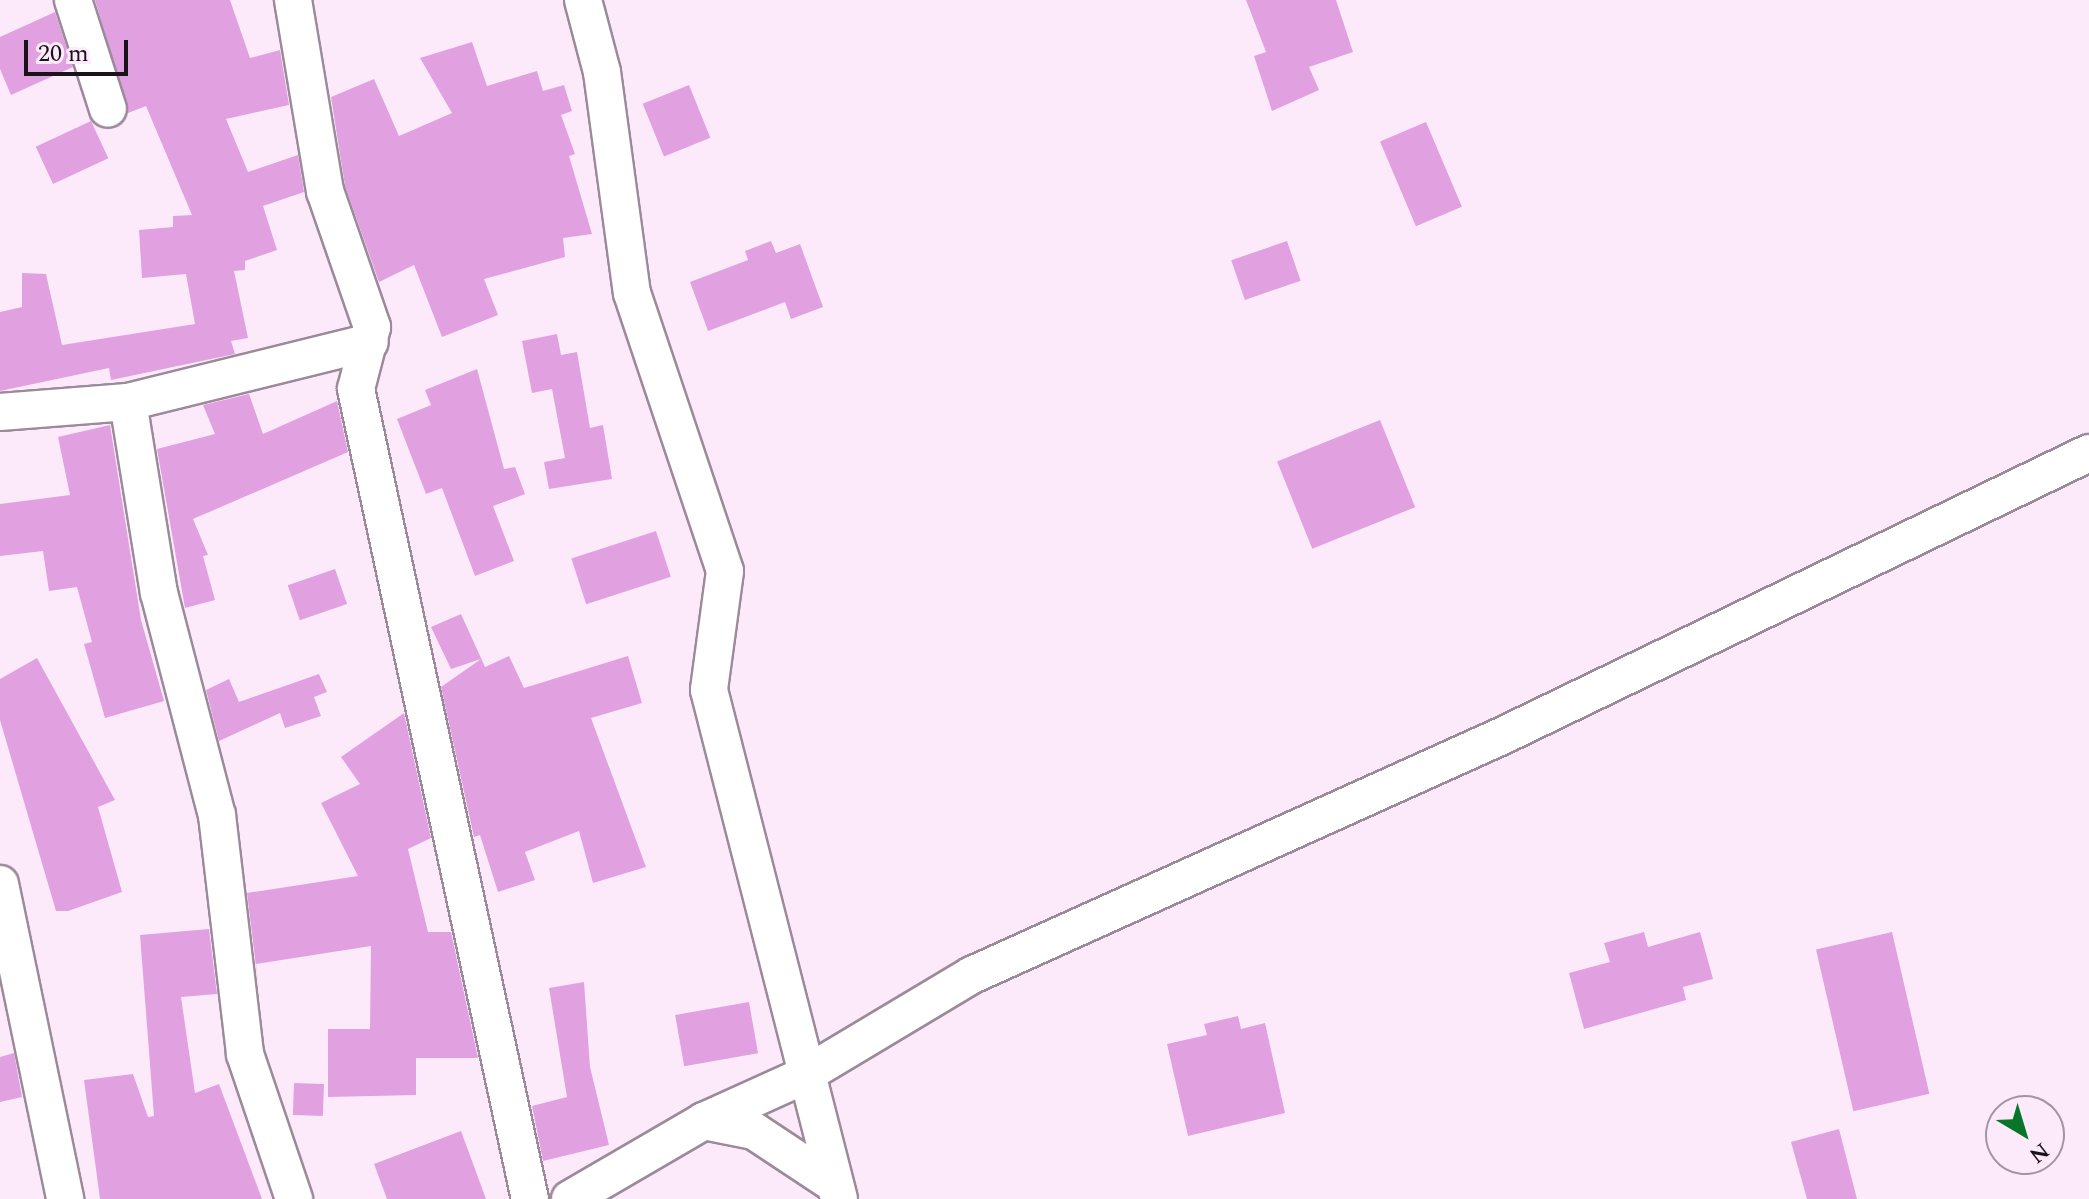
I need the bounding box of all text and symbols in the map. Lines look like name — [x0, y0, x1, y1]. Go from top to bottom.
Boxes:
scale bar — [28, 24, 132, 74]
text: 20 m — [38, 36, 89, 72]
north arrow — [1985, 1095, 2065, 1175]
text: N — [2022, 1134, 2056, 1171]

